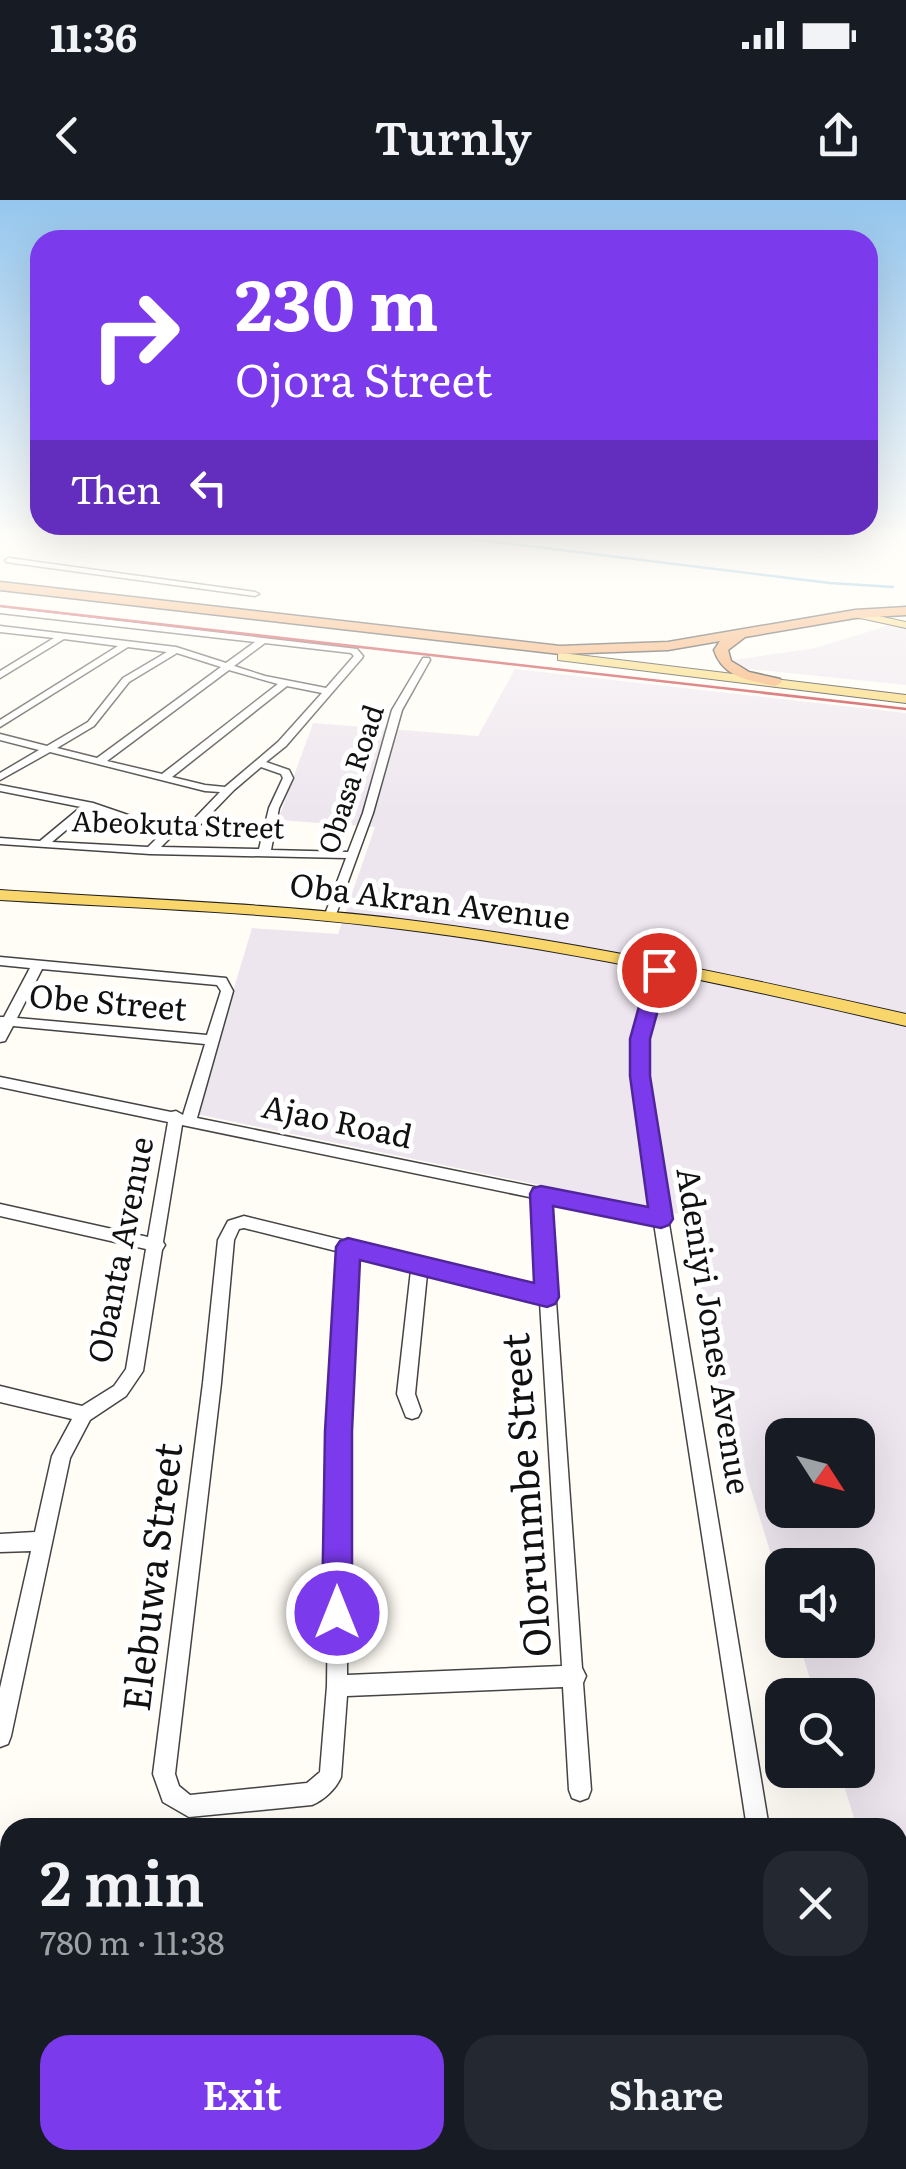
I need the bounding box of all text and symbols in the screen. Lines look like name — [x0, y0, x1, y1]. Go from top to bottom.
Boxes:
text: 11:36 — [50, 7, 137, 64]
text: Turnly — [374, 102, 532, 169]
icon: back — [40, 108, 95, 163]
icon: share — [811, 108, 866, 163]
text: 230 m — [235, 249, 439, 353]
icon: right — [70, 270, 200, 400]
text: Ojora Street — [235, 344, 492, 411]
text: Then — [70, 459, 161, 516]
icon: left — [181, 460, 236, 515]
street label: Obasa Road — [305, 698, 393, 858]
street label: Abeokuta Street — [71, 798, 286, 848]
street label: Oba Akran Avenue — [287, 858, 573, 940]
pin — [617, 928, 702, 1013]
icon: arrive — [632, 943, 687, 998]
street label: Obe Street — [27, 969, 189, 1031]
street label: Ajao Road — [258, 1080, 417, 1158]
street label: Obanta Avenue — [73, 1132, 164, 1367]
street label: Adeniyi Jones Avenue — [666, 1164, 766, 1498]
street label: Olorunmbe Street — [484, 1331, 563, 1659]
north arrow — [765, 1418, 875, 1528]
map controls — [765, 1418, 875, 1788]
street label: Elebuwa Street — [105, 1438, 194, 1714]
button: sound — [765, 1548, 875, 1658]
position arrow — [285, 1561, 389, 1665]
button: search — [765, 1678, 875, 1788]
text: 2 min — [40, 1835, 205, 1924]
button: close — [763, 1851, 868, 1956]
text: 780 m · 11:38 — [40, 1917, 225, 1965]
button: Exit — [40, 2035, 444, 2150]
button: Share — [464, 2035, 868, 2150]

